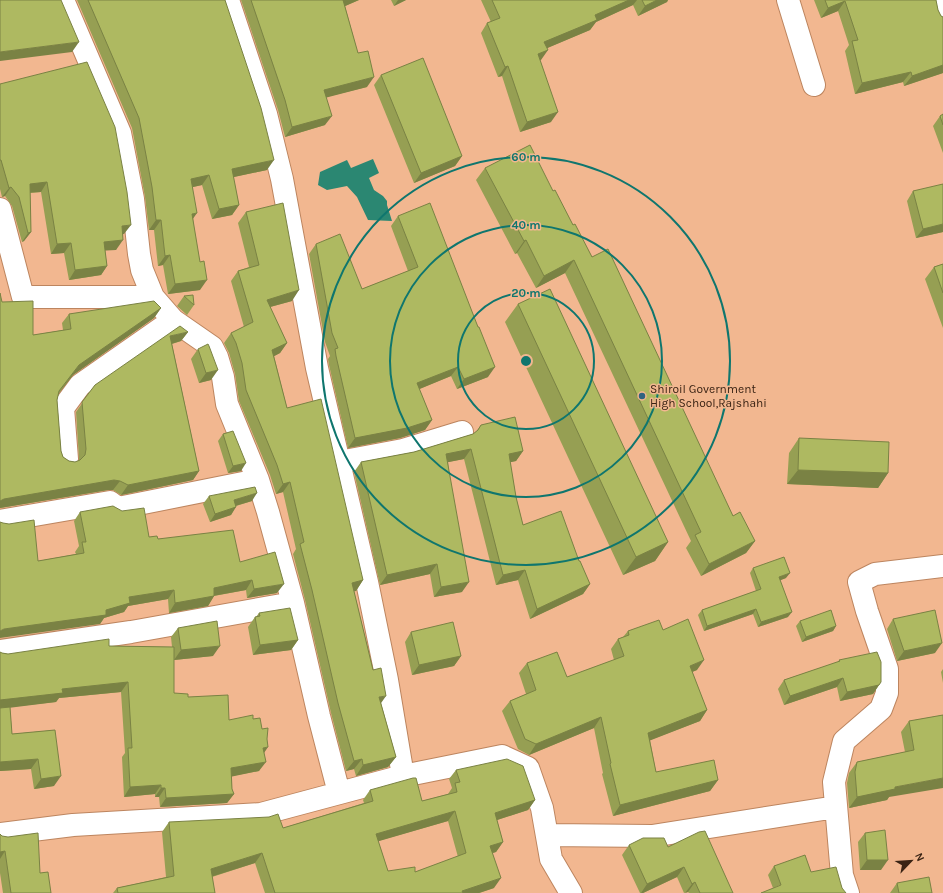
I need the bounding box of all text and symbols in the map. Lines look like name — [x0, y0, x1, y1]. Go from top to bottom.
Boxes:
text: 60 m — [511, 150, 541, 164]
text: 40 m — [511, 218, 541, 232]
text: 20 m — [511, 286, 541, 300]
centre of rings — [519, 354, 533, 368]
place label: Shiroil Government High School,Rajshahi — [650, 382, 767, 410]
marker: Shiroil Government High School,Rajshahi — [637, 391, 647, 401]
north arrow — [891, 841, 931, 881]
text: N — [912, 851, 927, 863]

